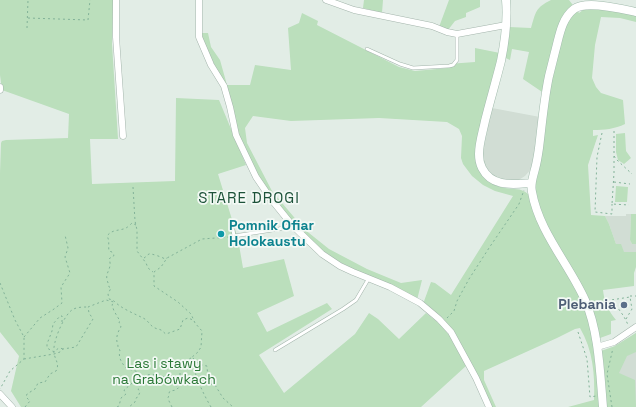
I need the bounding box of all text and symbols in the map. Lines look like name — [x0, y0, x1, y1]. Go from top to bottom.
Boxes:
district label: STARE DROGI — [198, 190, 300, 208]
place label: Pomnik Ofiar Holokaustu — [229, 218, 314, 250]
marker: Pomnik Ofiar Holokaustu — [216, 229, 226, 239]
place label: Plebania — [558, 297, 616, 313]
marker: Plebania — [619, 300, 629, 310]
park label: Las i stawy na Grabówkach — [112, 356, 216, 388]

